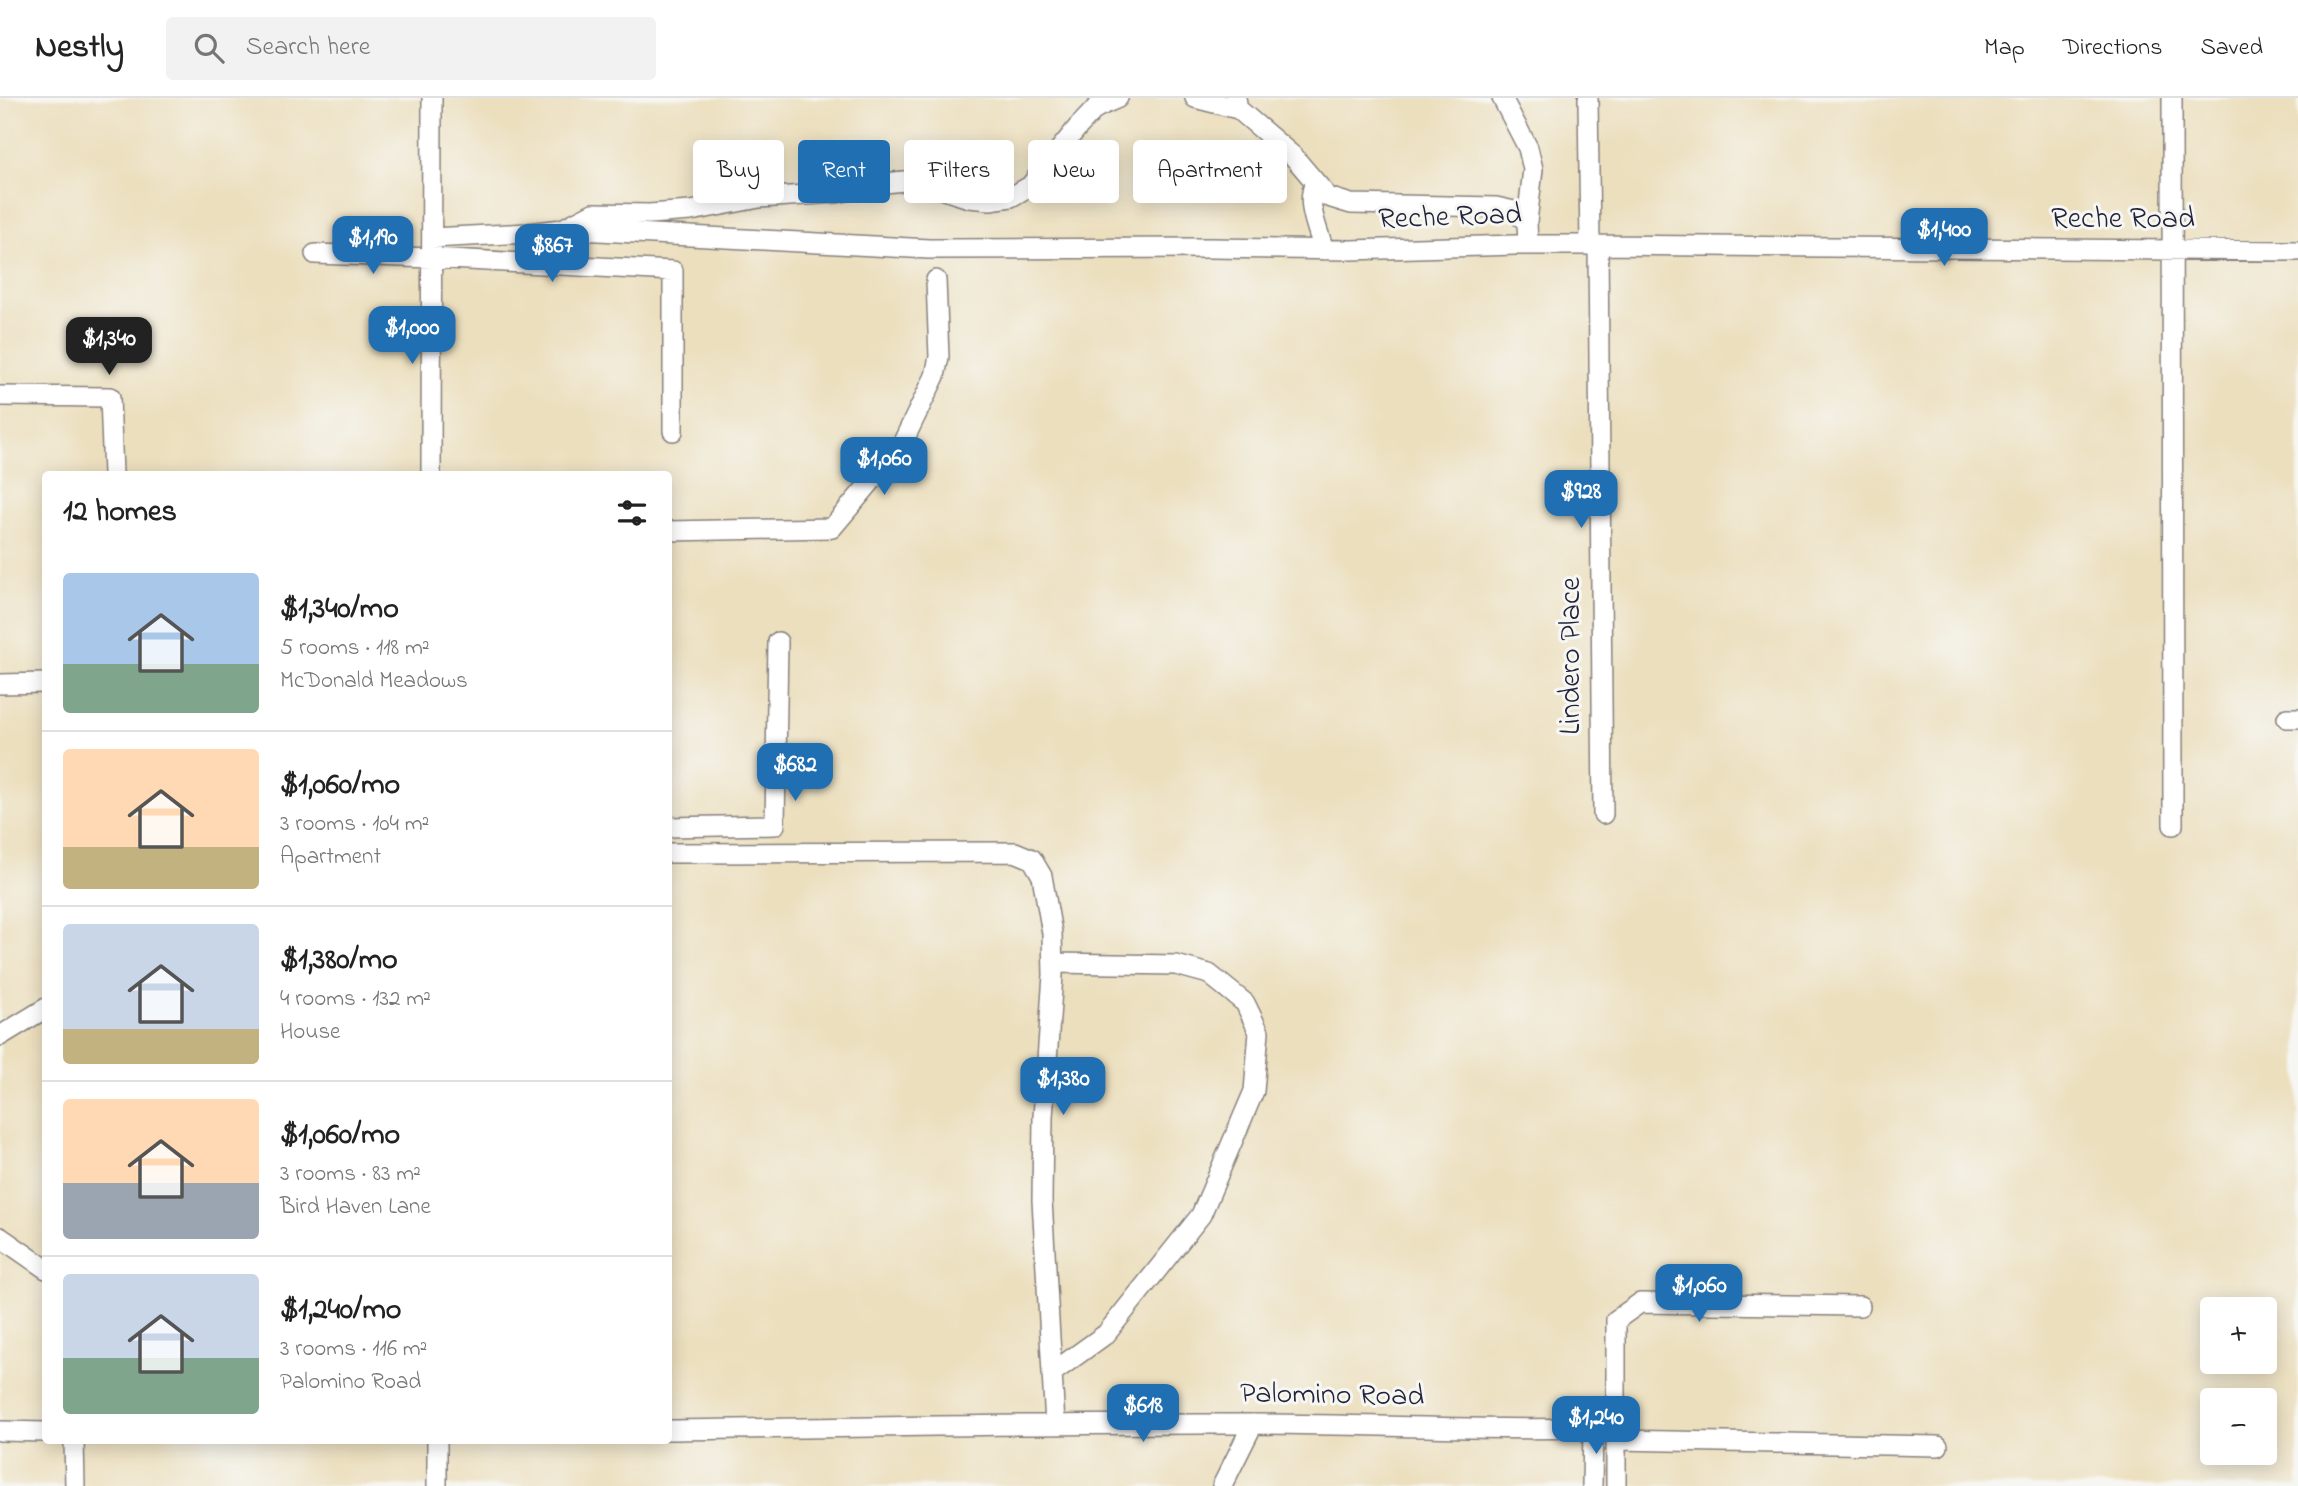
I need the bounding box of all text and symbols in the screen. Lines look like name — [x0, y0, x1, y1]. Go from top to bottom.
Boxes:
search box — [166, 17, 656, 80]
text: Nestly — [35, 24, 124, 72]
icon: search — [190, 29, 228, 67]
text: Search here — [246, 29, 370, 67]
text: Map — [1984, 31, 2025, 66]
text: Directions — [2063, 31, 2162, 66]
text: Saved — [2200, 31, 2263, 66]
chip: Buy — [693, 140, 784, 203]
chip: Rent — [798, 140, 890, 203]
chip: Filters — [904, 140, 1014, 203]
chip: New — [1028, 140, 1119, 203]
chip: Apartment — [1133, 140, 1287, 203]
street label: Reche Road — [1377, 193, 1523, 242]
street label: Reche Road — [2051, 198, 2195, 242]
pin: $1,400 — [1887, 208, 2001, 268]
text: $1,400 — [1917, 214, 1971, 247]
pin: $1,190 — [316, 216, 430, 276]
text: $1,190 — [348, 222, 398, 255]
pin: $867 — [511, 225, 593, 284]
text: $867 — [531, 230, 573, 263]
pin: $1,000 — [355, 306, 469, 366]
text: $1,000 — [385, 312, 440, 345]
pin: $1,340 — [52, 317, 166, 377]
text: $1,340 — [82, 323, 136, 356]
pin: $1,060 — [827, 438, 941, 497]
text: $1,060 — [856, 443, 912, 476]
pin: $928 — [1540, 470, 1622, 530]
text: $928 — [1561, 476, 1601, 509]
text: 12 homes — [63, 491, 177, 535]
icon: filters — [613, 494, 651, 532]
street label: Lindero Place — [1550, 577, 1594, 735]
text: $1,340/mo — [280, 588, 399, 632]
icon: home — [119, 601, 203, 685]
text: 5 rooms · 118 m² — [280, 632, 430, 665]
text: McDonald Meadows — [280, 665, 468, 698]
pin: $682 — [754, 744, 836, 803]
text: $682 — [773, 749, 817, 782]
text: $1,060/mo — [280, 764, 400, 808]
icon: home — [119, 777, 203, 861]
text: 3 rooms · 104 m² — [280, 808, 429, 841]
text: Apartment — [280, 841, 381, 874]
text: $1,380/mo — [280, 939, 398, 983]
icon: home — [119, 952, 203, 1036]
text: 4 rooms · 132 m² — [280, 983, 431, 1016]
text: House — [280, 1016, 340, 1049]
pin: $1,380 — [1006, 1058, 1120, 1117]
text: $1,380 — [1036, 1063, 1090, 1096]
text: $1,060/mo — [280, 1114, 400, 1158]
icon: home — [119, 1127, 203, 1211]
text: 3 rooms · 83 m² — [280, 1158, 421, 1191]
text: Bird Haven Lane — [280, 1191, 431, 1224]
pin: $1,060 — [1642, 1264, 1756, 1324]
text: $1,060 — [1671, 1270, 1727, 1303]
text: $1,240/mo — [280, 1289, 401, 1333]
map controls — [2200, 1297, 2277, 1465]
button: + — [2200, 1297, 2277, 1374]
icon: home — [119, 1302, 203, 1386]
text: 3 rooms · 116 m² — [280, 1333, 427, 1366]
text: Palomino Road — [280, 1366, 421, 1399]
street label: Palomino Road — [1240, 1372, 1425, 1420]
pin: $618 — [1102, 1384, 1184, 1444]
button: − — [2200, 1388, 2277, 1465]
text: $618 — [1123, 1390, 1163, 1423]
pin: $1,240 — [1539, 1396, 1653, 1456]
text: $1,240 — [1568, 1402, 1624, 1435]

